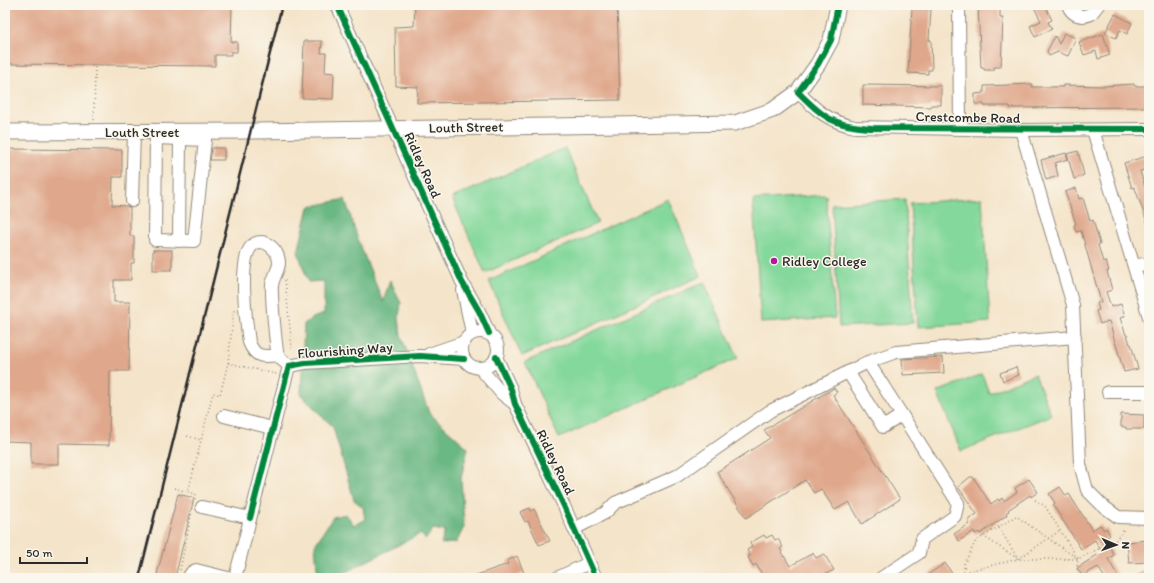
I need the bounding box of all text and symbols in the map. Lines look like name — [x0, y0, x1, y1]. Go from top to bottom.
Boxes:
street label: Crestcombe Road — [915, 108, 1021, 127]
street label: Louth Street — [429, 118, 504, 137]
street label: Louth Street — [105, 124, 179, 141]
street label: Ridley Road — [400, 129, 445, 201]
place label: Ridley College — [782, 253, 867, 270]
marker: Ridley College — [769, 256, 779, 266]
street label: Flourishing Way — [297, 339, 394, 362]
street label: Ridley Road — [532, 427, 579, 498]
north arrow — [1096, 525, 1136, 565]
scale bar — [20, 539, 87, 565]
text: N — [1119, 541, 1132, 549]
text: 50 m — [26, 546, 52, 560]

